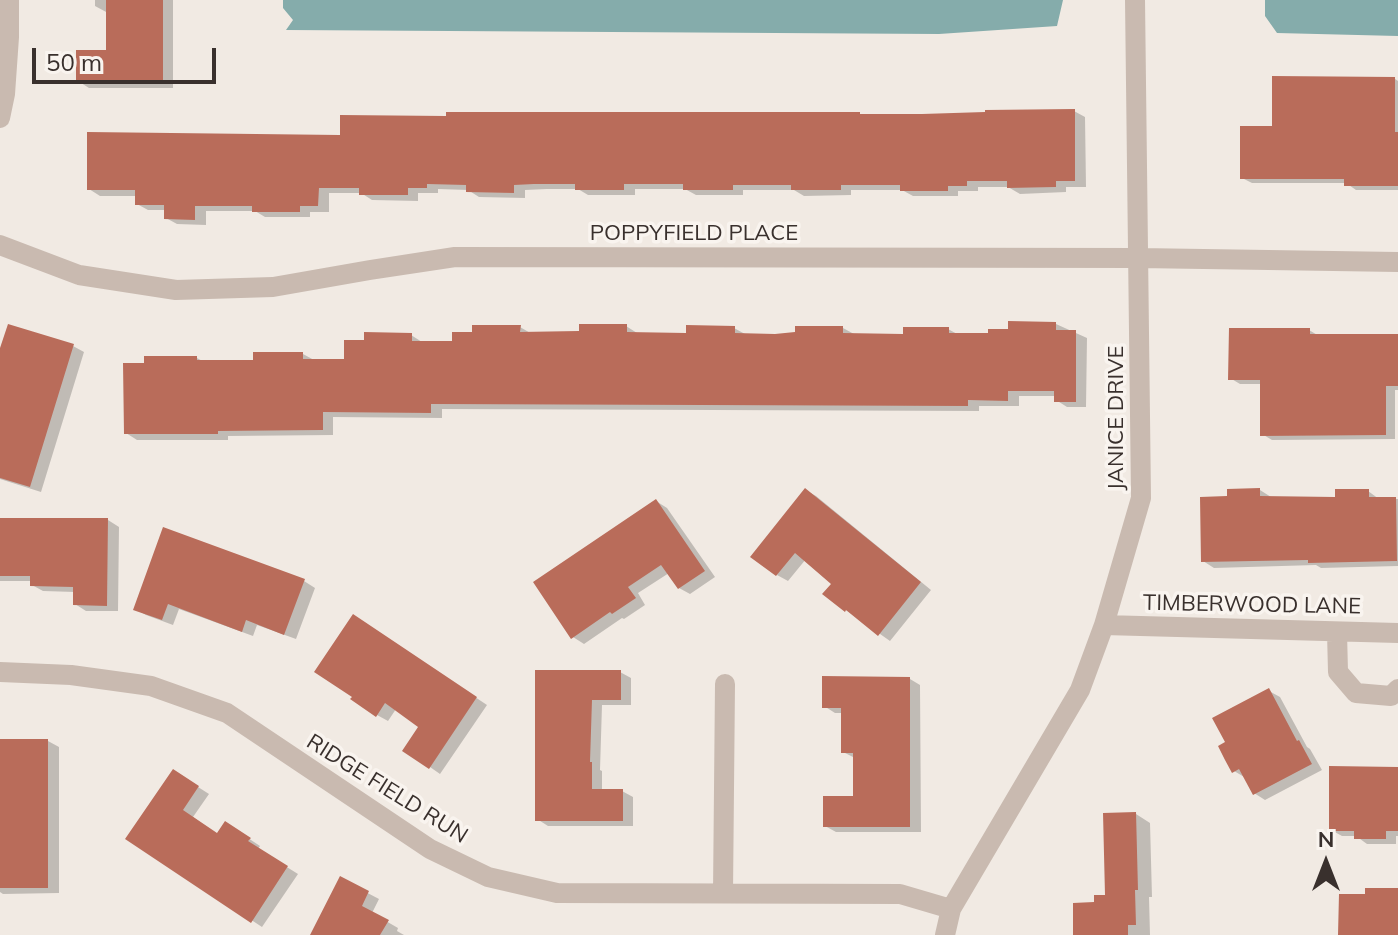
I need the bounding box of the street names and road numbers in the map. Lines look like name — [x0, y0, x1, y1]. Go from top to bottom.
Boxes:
street label: POPPYFIELD PLACE — [590, 220, 798, 246]
street label: JANICE DRIVE — [1103, 346, 1129, 490]
street label: TIMBERWOOD LANE — [1143, 590, 1361, 620]
street label: RIDGE FIELD RUN — [302, 729, 472, 849]

